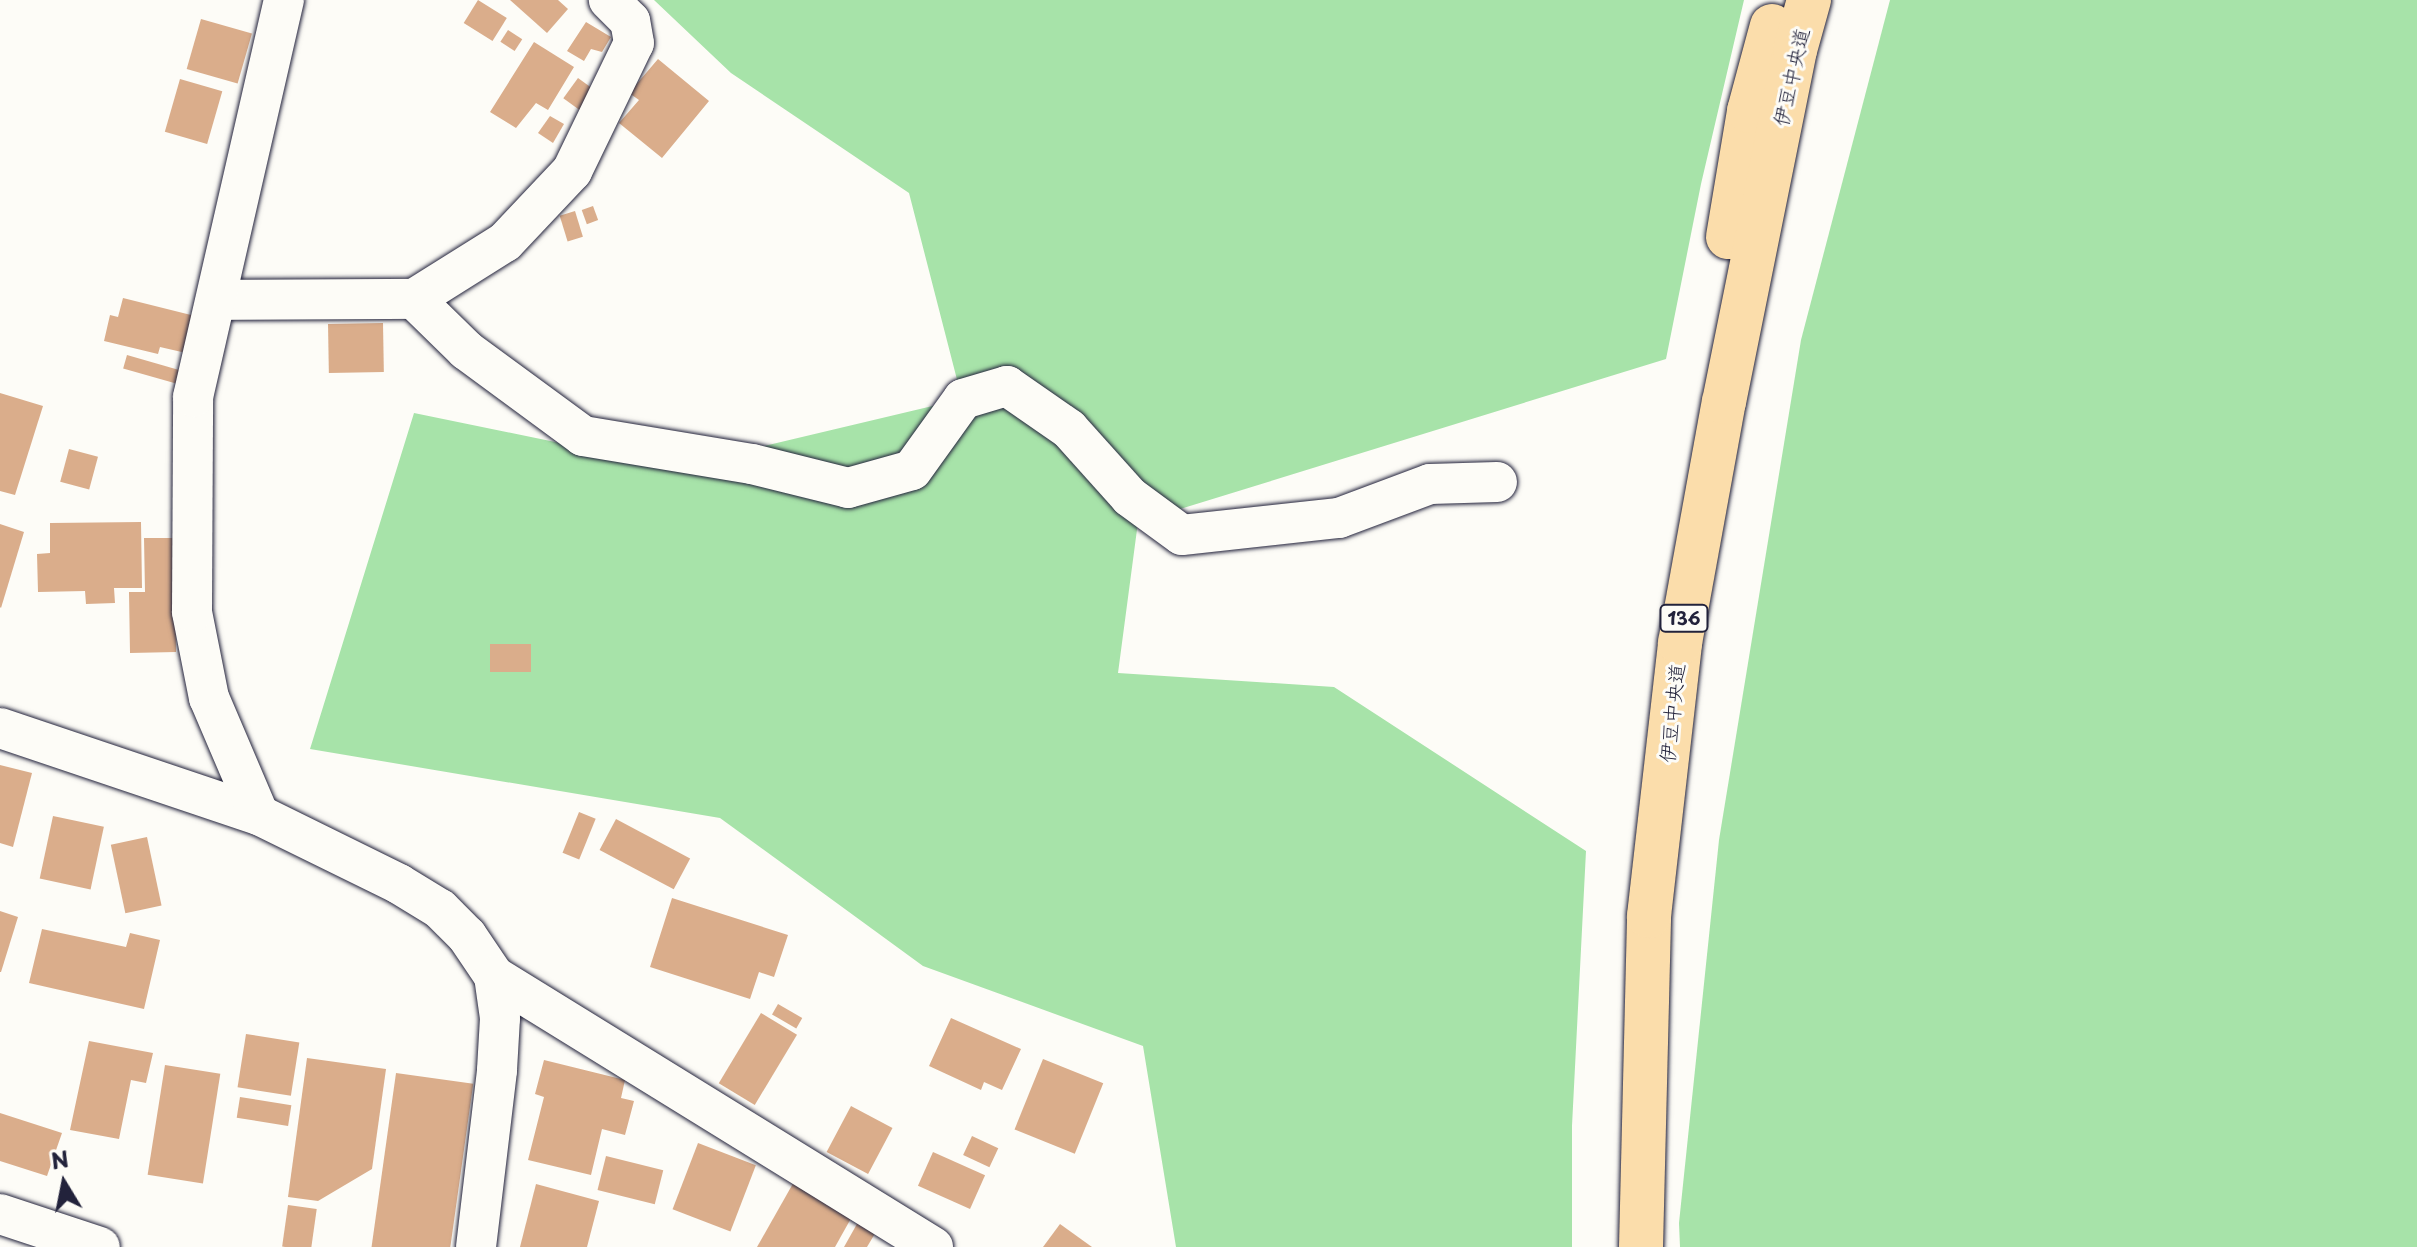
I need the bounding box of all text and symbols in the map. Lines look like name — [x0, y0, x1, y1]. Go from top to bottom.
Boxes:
street label: 伊豆中央道 — [1768, 26, 1814, 128]
road number: 136 — [1658, 604, 1710, 632]
street label: 伊豆中央道 — [1655, 662, 1689, 764]
text: N — [48, 1141, 71, 1177]
north arrow — [24, 1143, 104, 1223]

